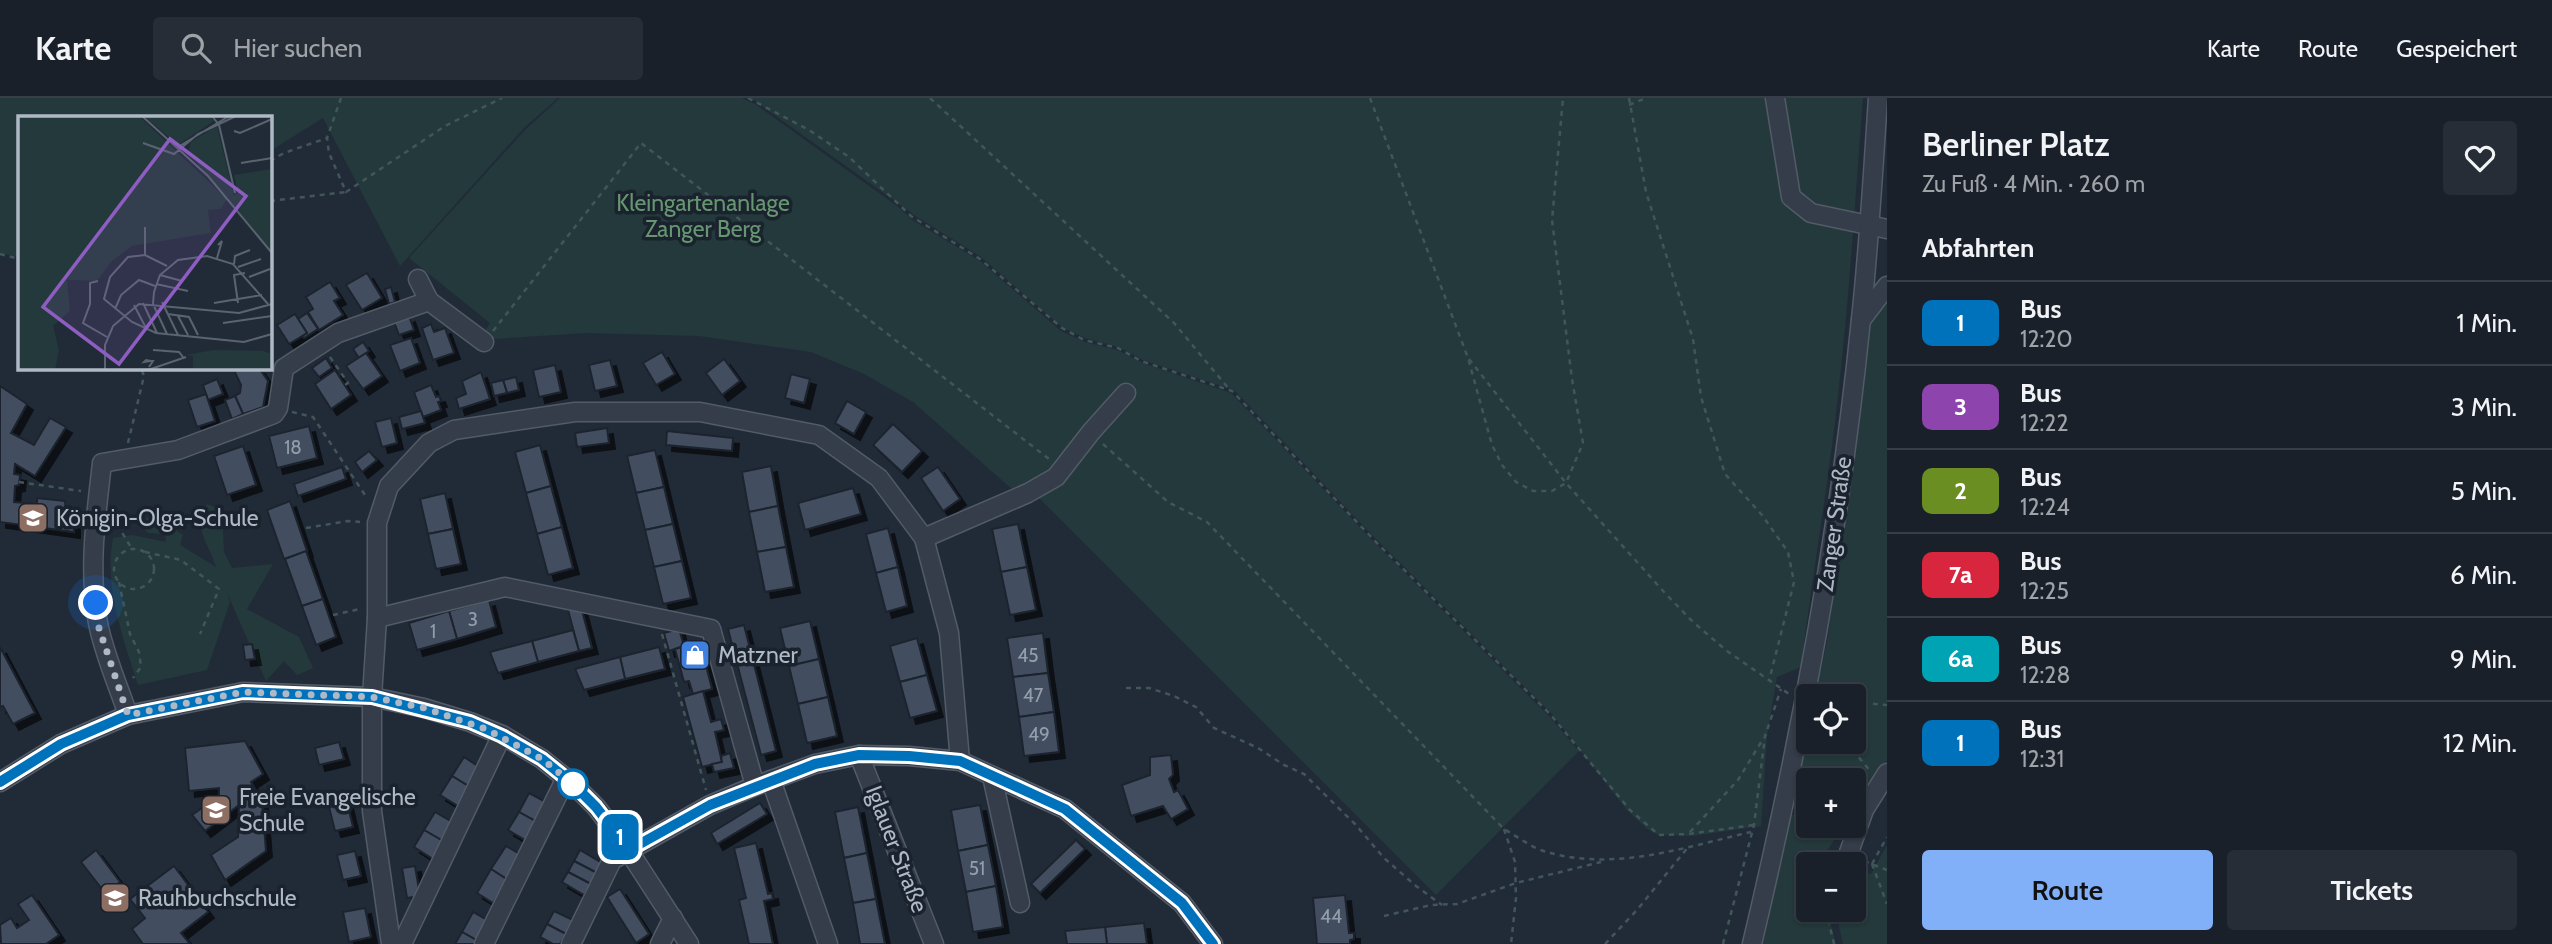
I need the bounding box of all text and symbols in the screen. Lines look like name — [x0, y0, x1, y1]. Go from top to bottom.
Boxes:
search box — [153, 17, 643, 80]
text: Karte — [35, 28, 111, 68]
icon: search — [177, 29, 215, 67]
text: Hier suchen — [233, 32, 362, 64]
text: Karte — [2207, 34, 2260, 63]
text: Route — [2298, 34, 2358, 63]
text: Gespeichert — [2396, 34, 2517, 63]
inset map — [18, 116, 271, 369]
button: heart — [2443, 121, 2517, 195]
text: Berliner Platz — [1922, 124, 2110, 164]
text: Zu Fuß · 4 Min. · 260 m — [1922, 170, 2145, 198]
park label: Kleingartenanlage Zanger Berg — [616, 189, 790, 243]
text: Abfahrten — [1922, 232, 2034, 264]
text: Bus — [2020, 293, 2061, 325]
text: 1 Min. — [2456, 307, 2517, 339]
text: 1 — [1956, 308, 1965, 337]
text: 12:20 — [2020, 325, 2072, 353]
text: Bus — [2020, 377, 2061, 409]
text: 3 Min. — [2451, 391, 2517, 423]
text: 3 — [1954, 392, 1967, 421]
text: 12:22 — [2020, 409, 2068, 437]
house number: 18 — [284, 436, 302, 459]
street label: Zanger Straße — [1811, 455, 1857, 593]
text: Bus — [2020, 461, 2061, 493]
text: 5 Min. — [2451, 475, 2517, 507]
text: 2 — [1954, 476, 1967, 505]
text: 12:24 — [2020, 493, 2070, 521]
school or university icon: Königin-Olga-Schule — [16, 501, 50, 535]
place label: Königin-Olga-Schule — [56, 504, 259, 532]
text: Bus — [2020, 545, 2061, 577]
text: 6 Min. — [2450, 559, 2517, 591]
text: 7a — [1949, 560, 1972, 589]
text: 12:25 — [2020, 577, 2069, 605]
your location — [78, 585, 113, 620]
house number: 3 — [468, 608, 478, 631]
house number: 1 — [430, 620, 436, 643]
text: Bus — [2020, 629, 2061, 661]
shop icon: Matzner — [678, 638, 712, 672]
place label: Matzner — [718, 641, 799, 669]
text: 9 Min. — [2450, 643, 2517, 675]
house number: 45 — [1017, 644, 1039, 667]
text: 6a — [1948, 644, 1973, 673]
text: 12:28 — [2020, 661, 2070, 689]
house number: 47 — [1023, 684, 1044, 707]
map controls — [1796, 684, 1866, 922]
button: locate — [1796, 684, 1866, 754]
text: Bus — [2020, 713, 2061, 745]
house number: 49 — [1028, 723, 1050, 746]
text: 12 Min. — [2443, 727, 2517, 759]
text: 1 — [1956, 728, 1965, 757]
text: 12:31 — [2020, 745, 2064, 773]
button: + — [1796, 768, 1866, 838]
unlabelled marker — [558, 769, 588, 799]
street label: Iglauer Straße — [860, 782, 934, 917]
place label: Freie Evangelische Schule — [239, 783, 416, 837]
school or university icon: Freie Evangelische Schule — [199, 793, 233, 827]
line badge: 1 — [597, 814, 643, 860]
text: 1 — [616, 822, 624, 851]
button: Route — [1922, 850, 2213, 930]
button: Tickets — [2227, 850, 2517, 930]
button: − — [1796, 852, 1866, 922]
house number: 51 — [969, 857, 985, 880]
school or university icon: Rauhbuchschule — [98, 881, 132, 915]
place label: Rauhbuchschule — [138, 884, 297, 912]
house number: 44 — [1320, 905, 1342, 928]

